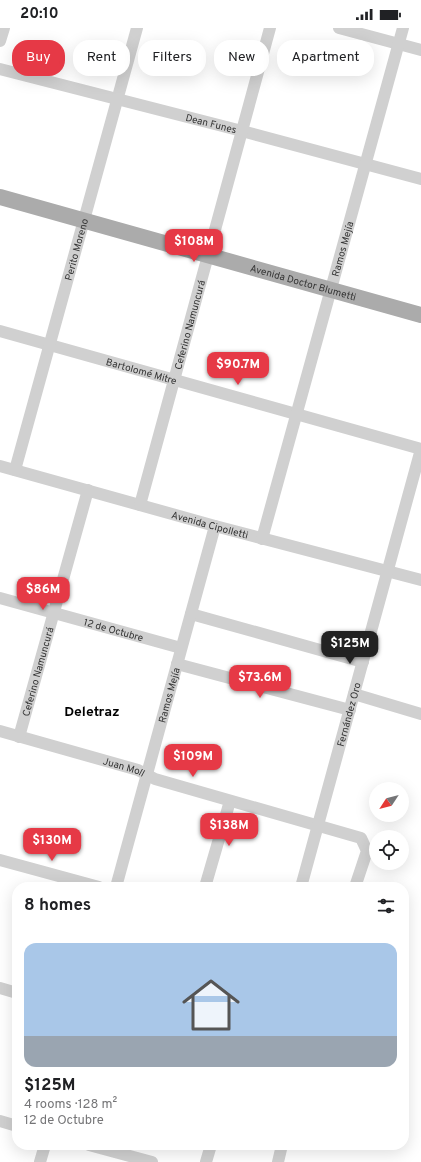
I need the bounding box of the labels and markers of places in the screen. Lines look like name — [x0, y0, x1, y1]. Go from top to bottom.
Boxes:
pin: $108M — [166, 229, 222, 263]
pin: $90.7M — [205, 352, 271, 386]
pin: $86M — [19, 577, 67, 611]
pin: $125M — [322, 631, 378, 665]
pin: $73.6M — [227, 665, 293, 699]
pin: $109M — [165, 744, 221, 778]
pin: $138M — [201, 813, 257, 847]
pin: $130M — [24, 828, 80, 862]

